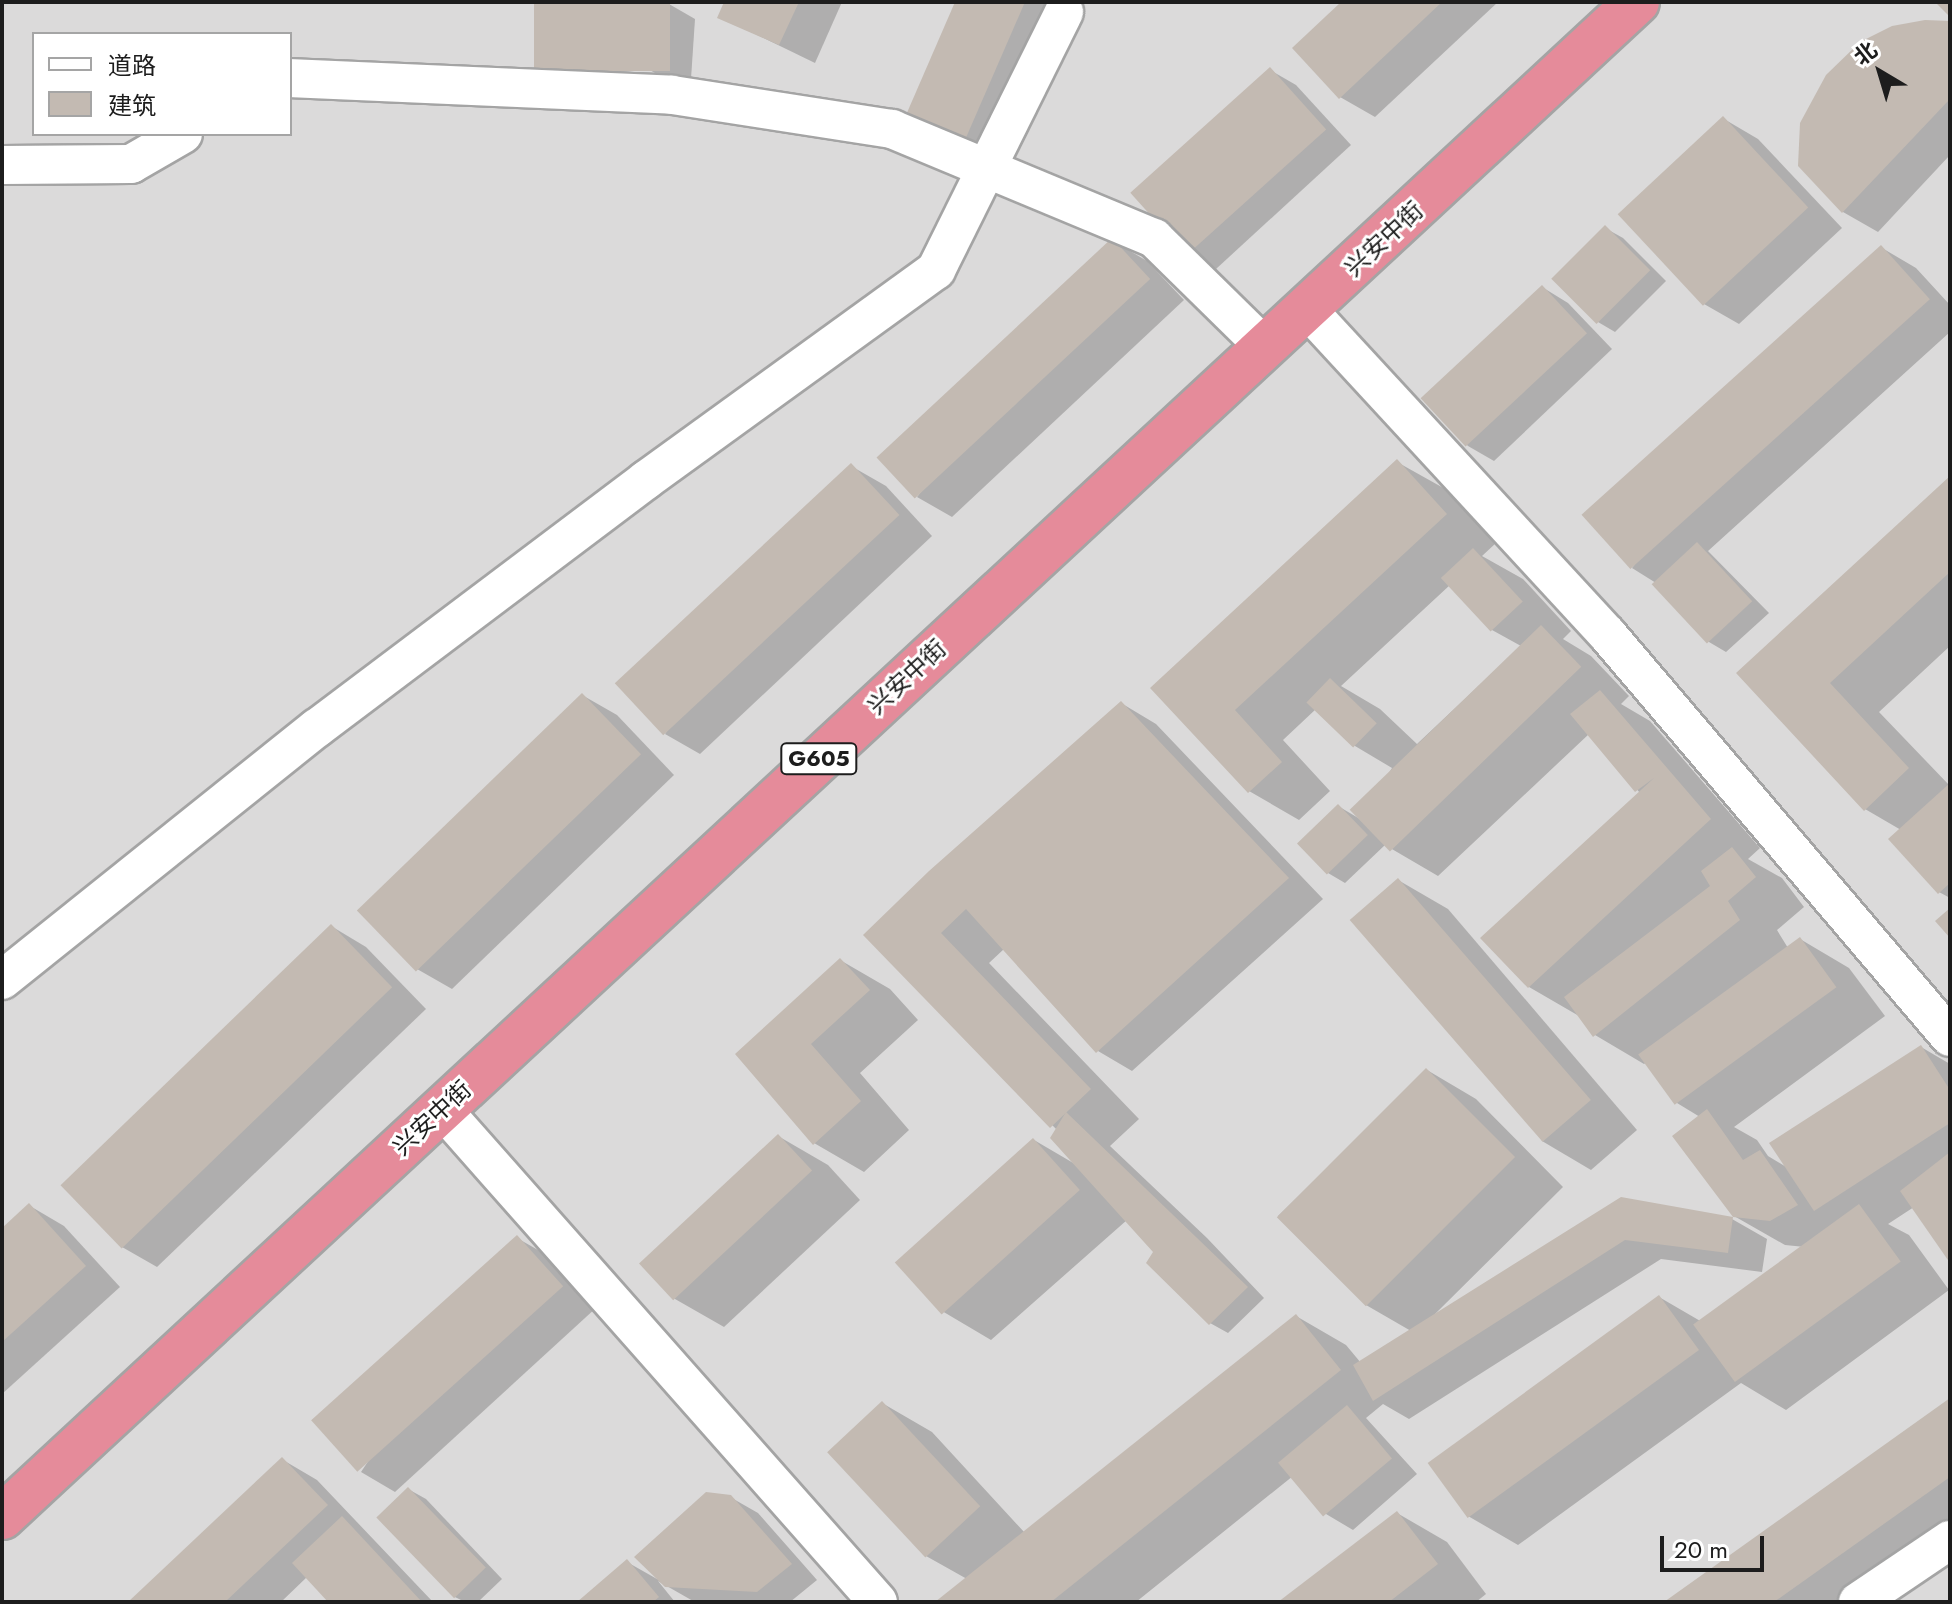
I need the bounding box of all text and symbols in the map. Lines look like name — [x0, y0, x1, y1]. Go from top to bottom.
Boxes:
legend — [32, 32, 292, 136]
north arrow — [1840, 32, 1920, 112]
text: 北 — [1847, 34, 1884, 72]
text: 道路 — [108, 48, 156, 83]
text: 建筑 — [108, 88, 156, 123]
street label: 兴安中街 — [1339, 196, 1429, 282]
street label: 兴安中街 — [862, 634, 952, 720]
road number: G605 — [779, 741, 859, 777]
street label: 兴安中街 — [387, 1075, 477, 1161]
scale bar — [1664, 1520, 1768, 1570]
text: 20 m — [1674, 1532, 1728, 1567]

